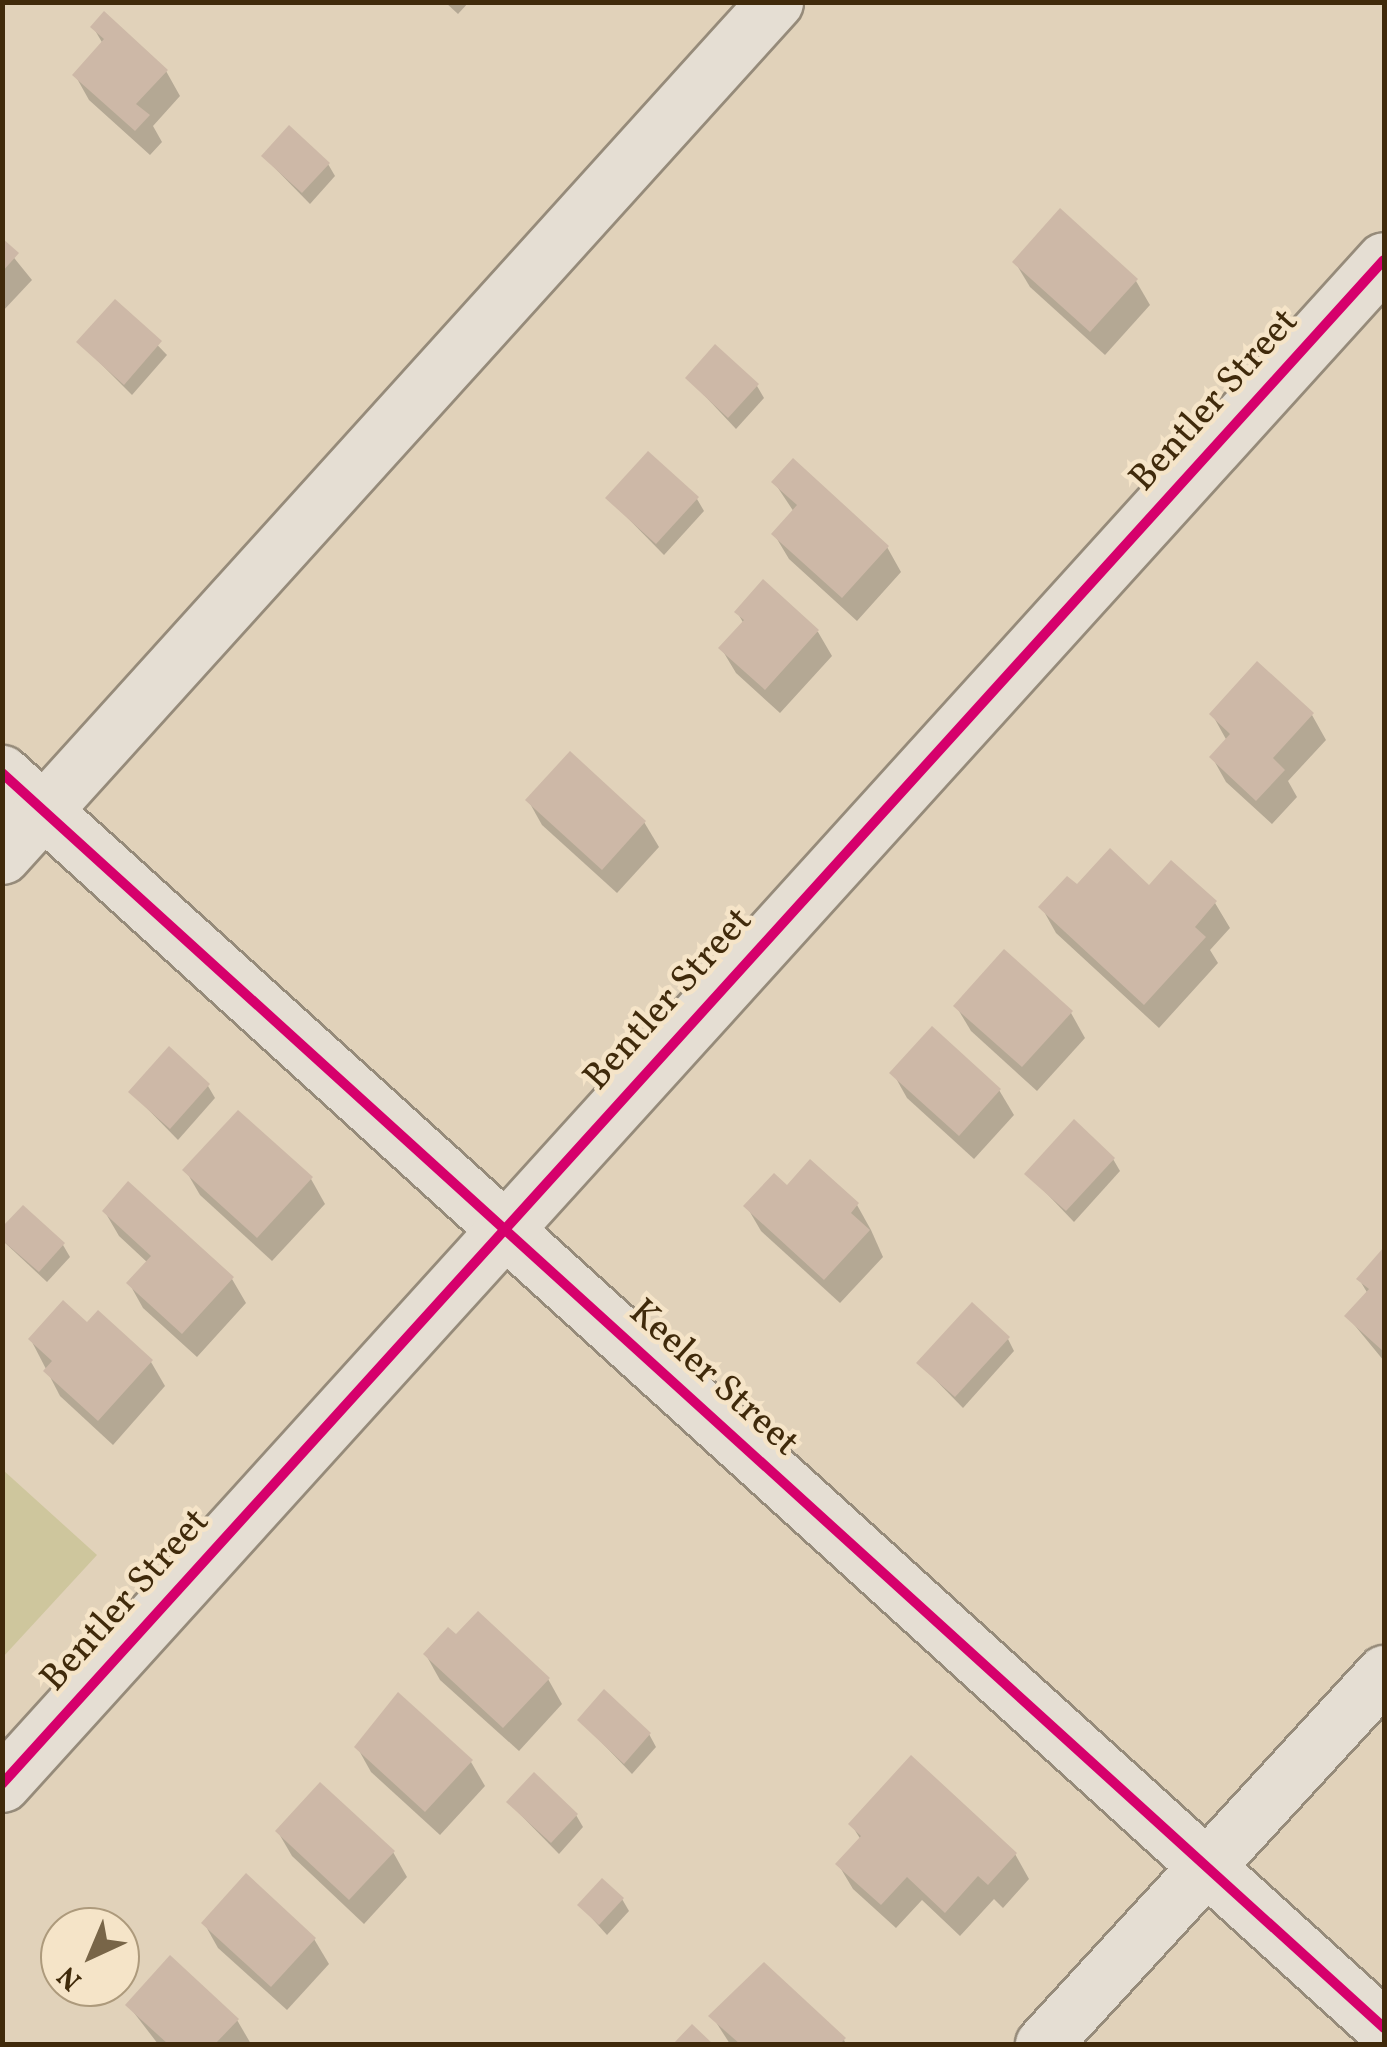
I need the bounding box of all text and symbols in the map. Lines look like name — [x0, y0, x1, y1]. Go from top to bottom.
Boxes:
street label: Bentler Street — [1121, 300, 1309, 502]
street label: Bentler Street — [575, 899, 763, 1101]
street label: Keeler Street — [619, 1291, 807, 1467]
street label: Bentler Street — [32, 1500, 220, 1702]
north arrow — [40, 1907, 140, 2007]
text: N — [49, 1956, 91, 1999]

